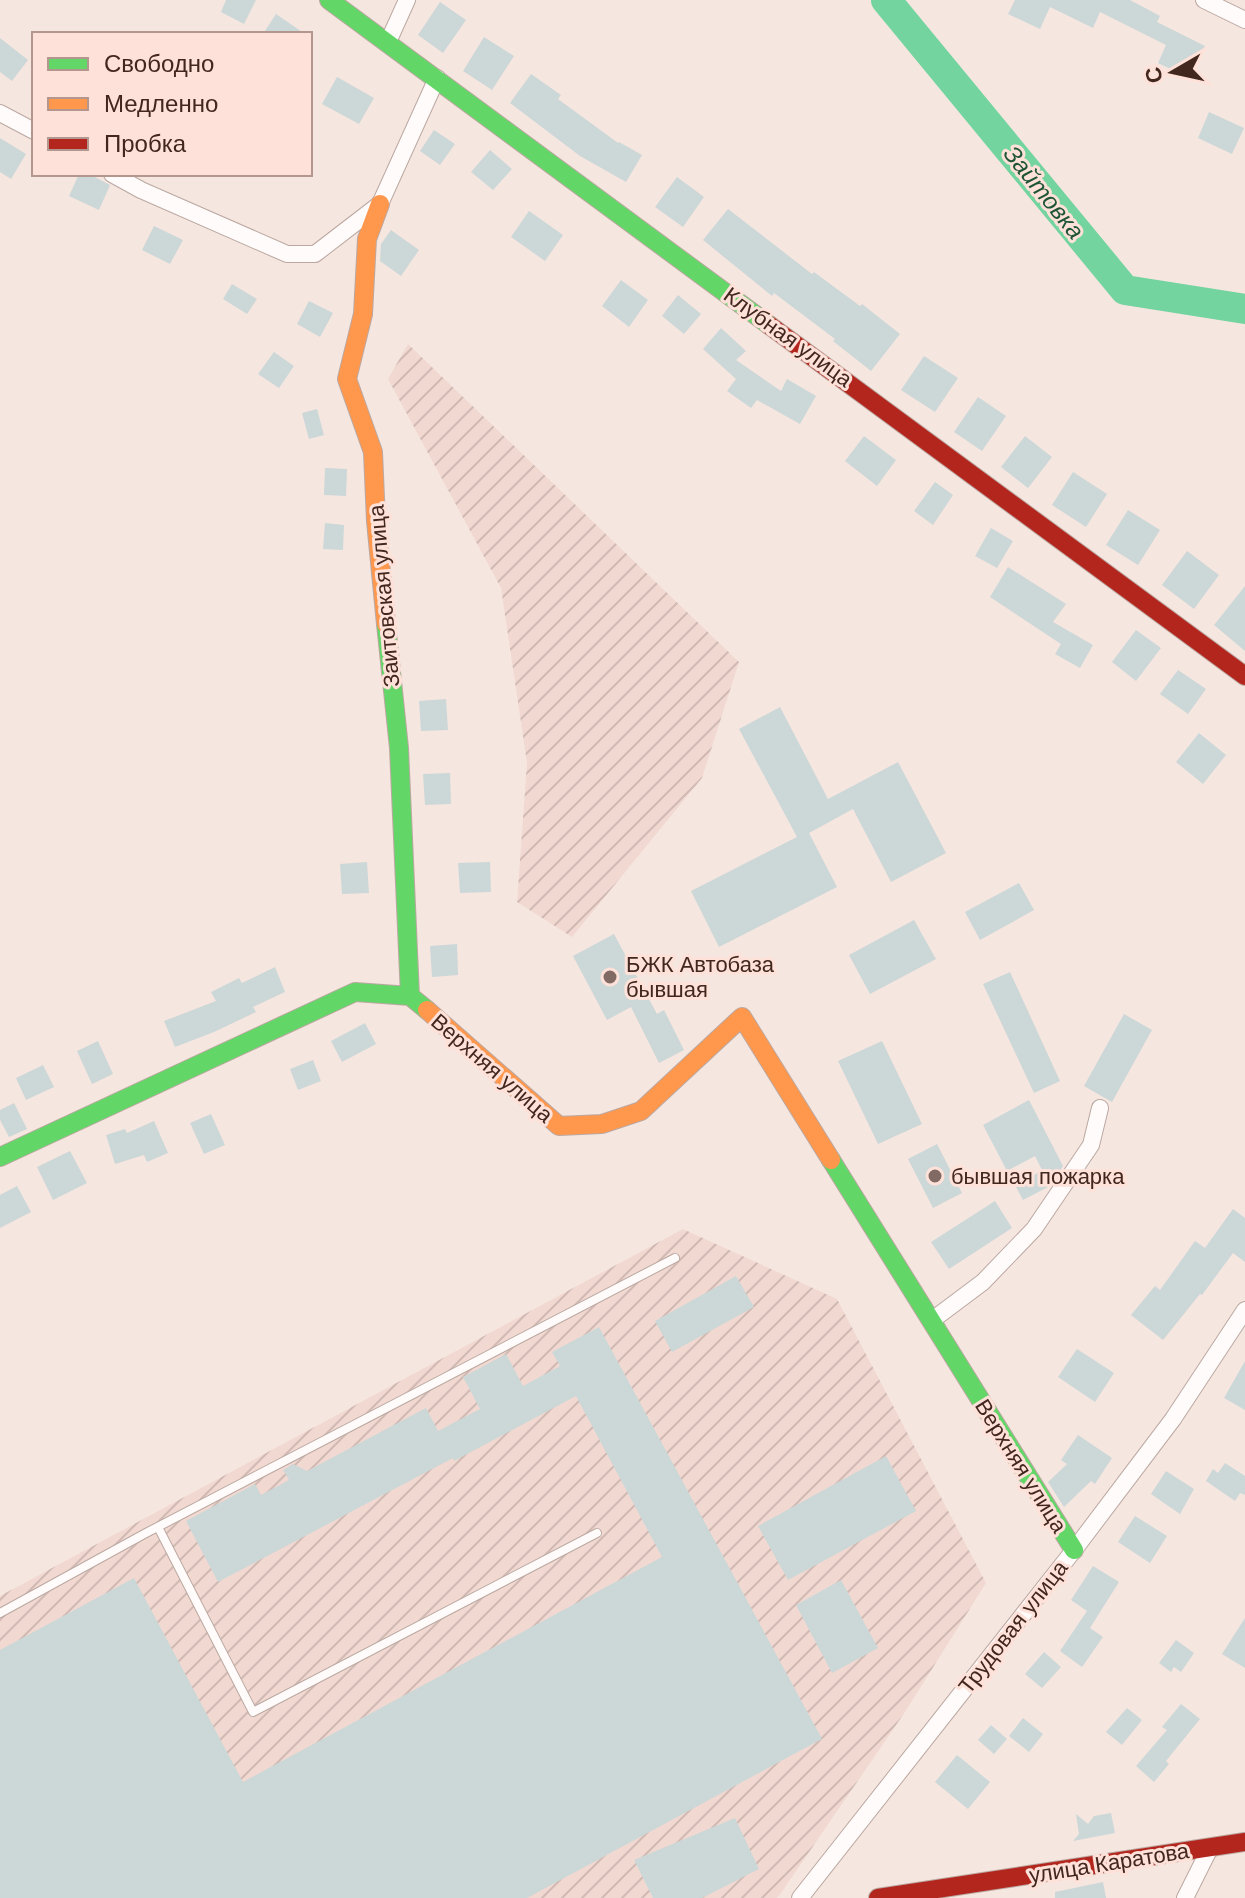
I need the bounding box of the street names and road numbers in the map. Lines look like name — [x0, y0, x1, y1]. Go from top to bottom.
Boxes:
street label: Клубная улица — [719, 282, 858, 392]
street label: Заитовская улица — [363, 503, 404, 688]
street label: Верхняя улица — [426, 1009, 558, 1128]
street label: Верхняя улица — [970, 1395, 1072, 1538]
street label: Трудовая улица — [953, 1555, 1073, 1698]
street label: улица Каратова — [1027, 1838, 1191, 1888]

